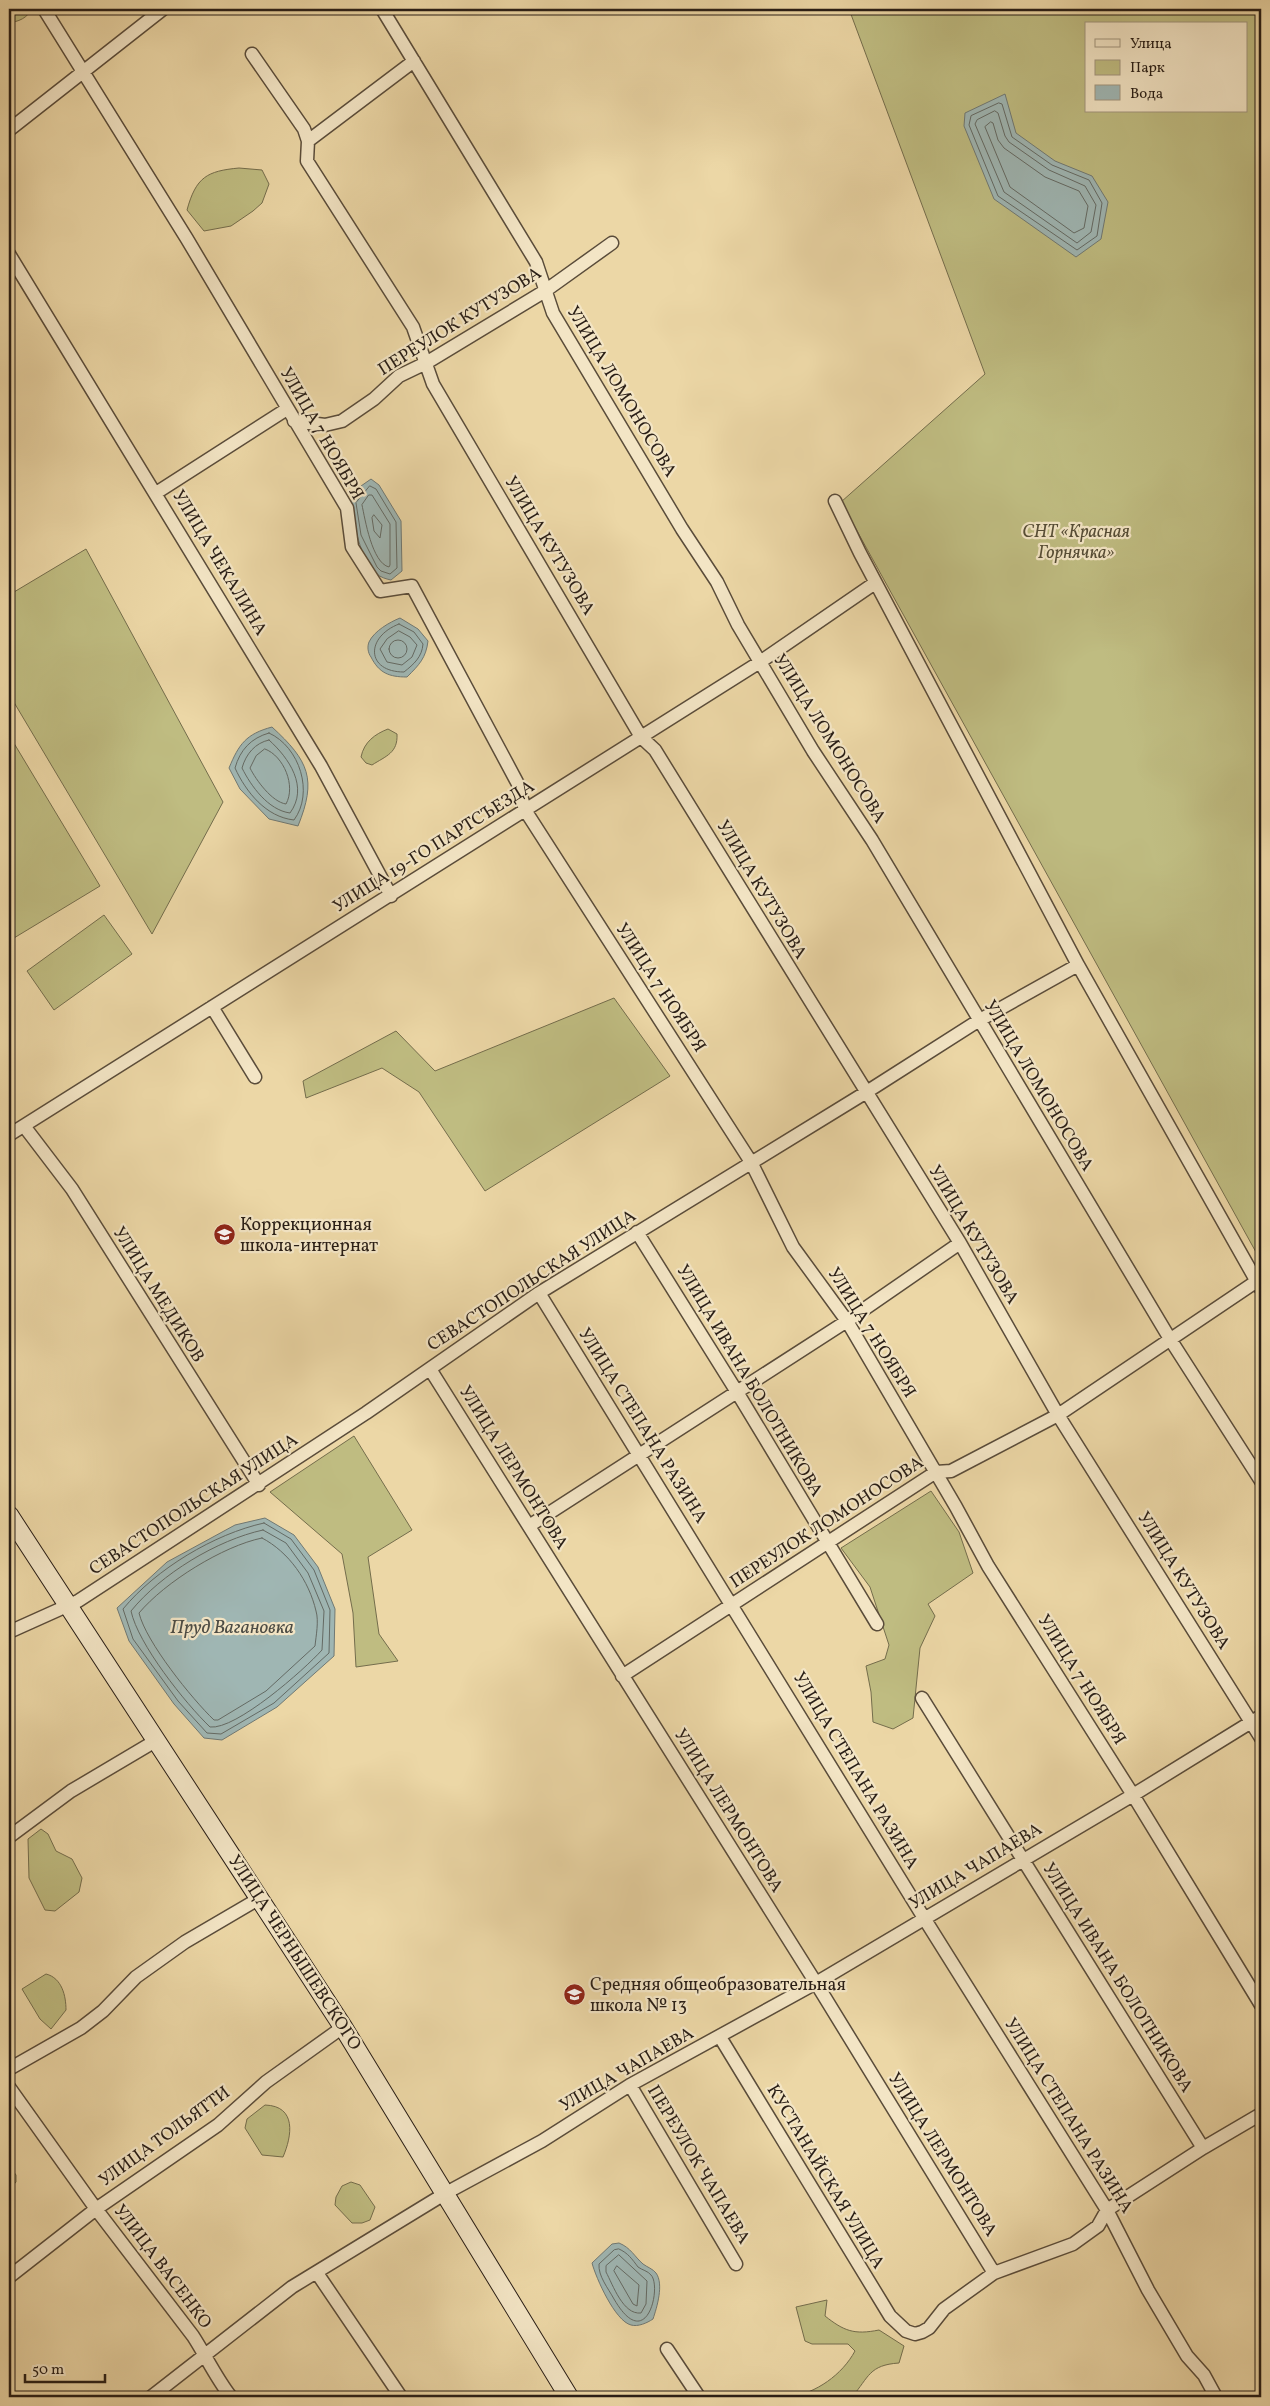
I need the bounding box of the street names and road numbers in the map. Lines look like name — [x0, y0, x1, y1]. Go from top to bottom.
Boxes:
street label: ПЕРЕУЛОК КУТУЗОВА — [373, 261, 547, 383]
street label: УЛИЦА ЛОМОНОСОВА — [560, 302, 682, 483]
street label: УЛИЦА 7 НОЯБРЯ — [273, 363, 369, 505]
street label: УЛИЦА КУТУЗОВА — [498, 472, 601, 621]
street label: УЛИЦА ЧЕКАЛИНА — [166, 485, 273, 641]
street label: УЛИЦА ЛОМОНОСОВА — [767, 649, 892, 829]
street label: УЛИЦА 19-ГО ПАРТСЪЕЗДА — [328, 774, 540, 919]
street label: УЛИЦА КУТУЗОВА — [710, 816, 813, 965]
street label: УЛИЦА 7 НОЯБРЯ — [609, 918, 711, 1058]
street label: УЛИЦА ЛОМОНОСОВА — [977, 996, 1099, 1177]
street label: УЛИЦА КУТУЗОВА — [922, 1161, 1025, 1310]
street label: СЕВАСТОПОЛЬСКАЯ УЛИЦА — [423, 1204, 642, 1358]
street label: УЛИЦА МЕДИКОВ — [106, 1222, 210, 1368]
street label: УЛИЦА ИВАНА БОЛОТНИКОВА — [670, 1260, 829, 1502]
street label: УЛИЦА 7 НОЯБРЯ — [821, 1263, 921, 1403]
street label: УЛИЦА СТЕПАНА РАЗИНА — [571, 1323, 713, 1529]
street label: УЛИЦА ЛЕРМОНТОВА — [452, 1381, 574, 1555]
street label: СЕВАСТОПОЛЬСКАЯ УЛИЦА — [85, 1428, 304, 1582]
street label: ПЕРЕУЛОК ЛОМОНОСОВА — [725, 1451, 929, 1595]
street label: УЛИЦА КУТУЗОВА — [1130, 1507, 1236, 1655]
street label: УЛИЦА 7 НОЯБРЯ — [1031, 1610, 1131, 1750]
street label: УЛИЦА СТЕПАНА РАЗИНА — [786, 1668, 924, 1875]
street label: УЛИЦА ЛЕРМОНТОВА — [667, 1724, 789, 1898]
street label: УЛИЦА ЧАПАЕВА — [905, 1817, 1048, 1917]
street label: УЛИЦА ЧЕРНЫШЕВСКОГО — [221, 1850, 367, 2056]
street label: УЛИЦА ИВАНА БОЛОТНИКОВА — [1036, 1858, 1198, 2098]
street label: УЛИЦА СТЕПАНА РАЗИНА — [997, 2013, 1139, 2219]
street label: УЛИЦА ЧАПАЕВА — [555, 2021, 699, 2119]
street label: УЛИЦА ЛЕРМОНТОВА — [881, 2068, 1003, 2242]
street label: КУСТАНАЙСКАЯ УЛИЦА — [760, 2080, 890, 2274]
street label: УЛИЦА ТОЛЬЯТТИ — [94, 2081, 236, 2193]
street label: ПЕРЕУЛОК ЧАПАЕВА — [640, 2081, 756, 2250]
street label: УЛИЦА ВАСЕНКО — [107, 2200, 217, 2334]

